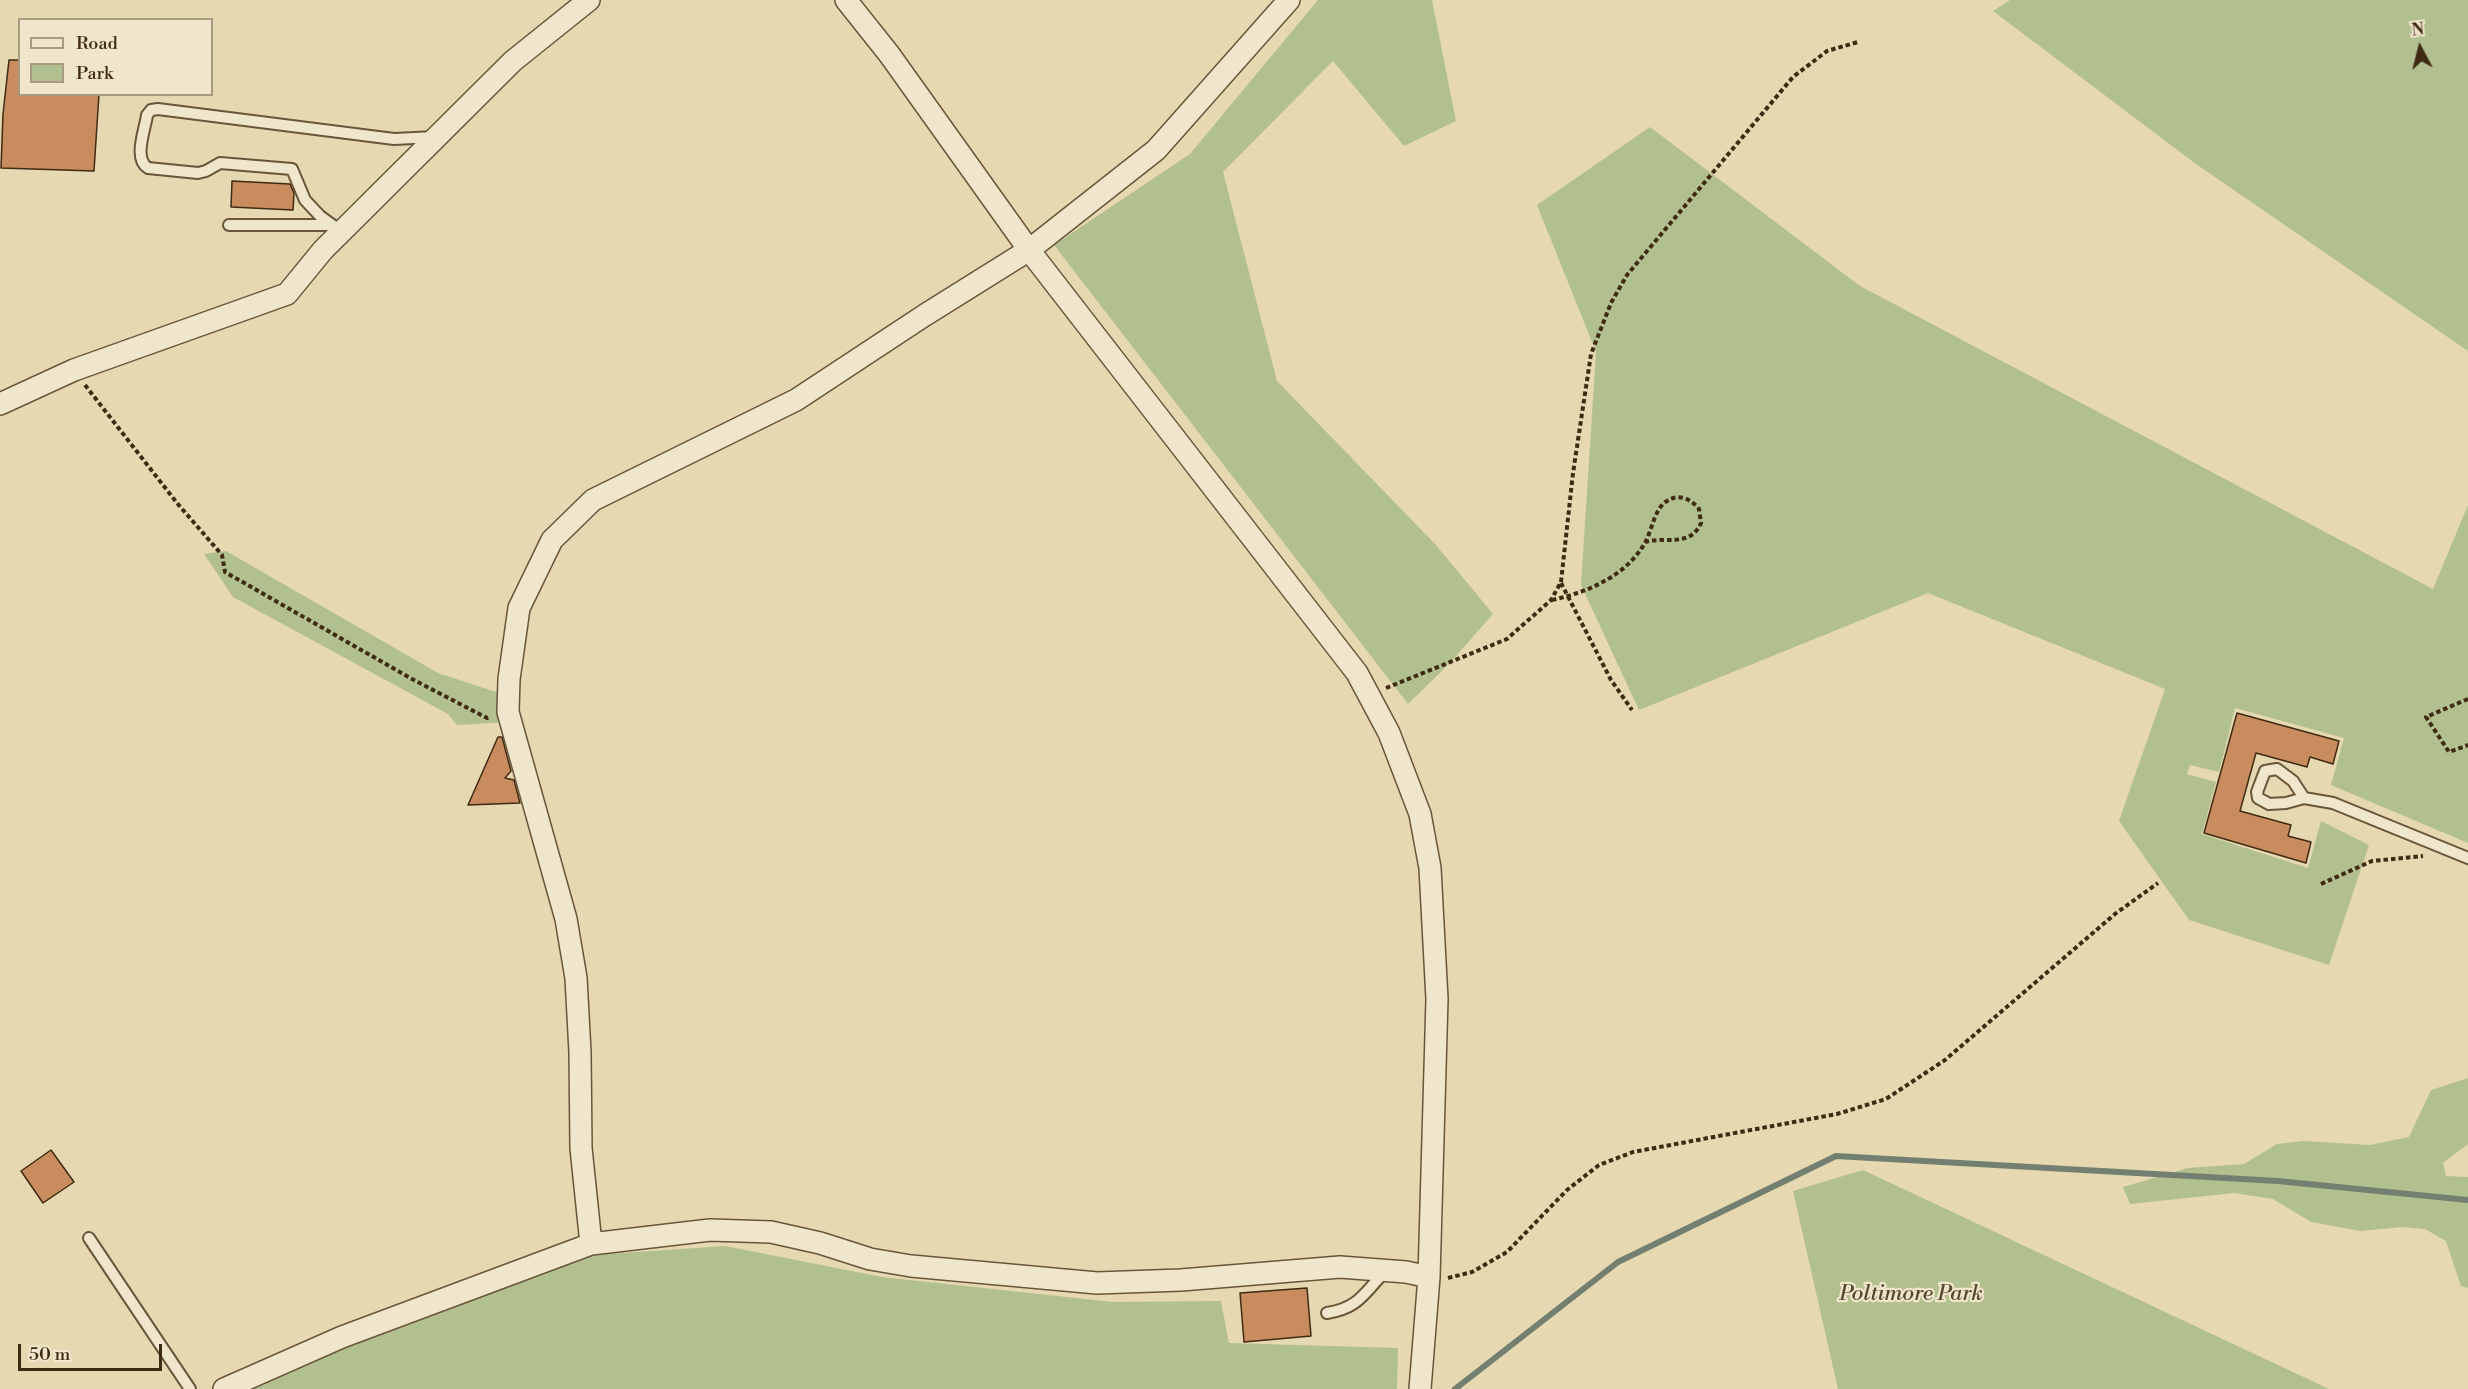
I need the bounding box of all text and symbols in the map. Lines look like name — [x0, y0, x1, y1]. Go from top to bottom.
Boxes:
legend — [18, 18, 213, 96]
north arrow — [2390, 18, 2450, 78]
text: N — [2410, 19, 2425, 41]
text: Road — [76, 32, 118, 55]
text: Park — [76, 62, 113, 85]
park label: Poltimore Park — [1839, 1282, 1983, 1308]
scale bar — [21, 1332, 165, 1370]
text: 50 m — [29, 1343, 70, 1366]

